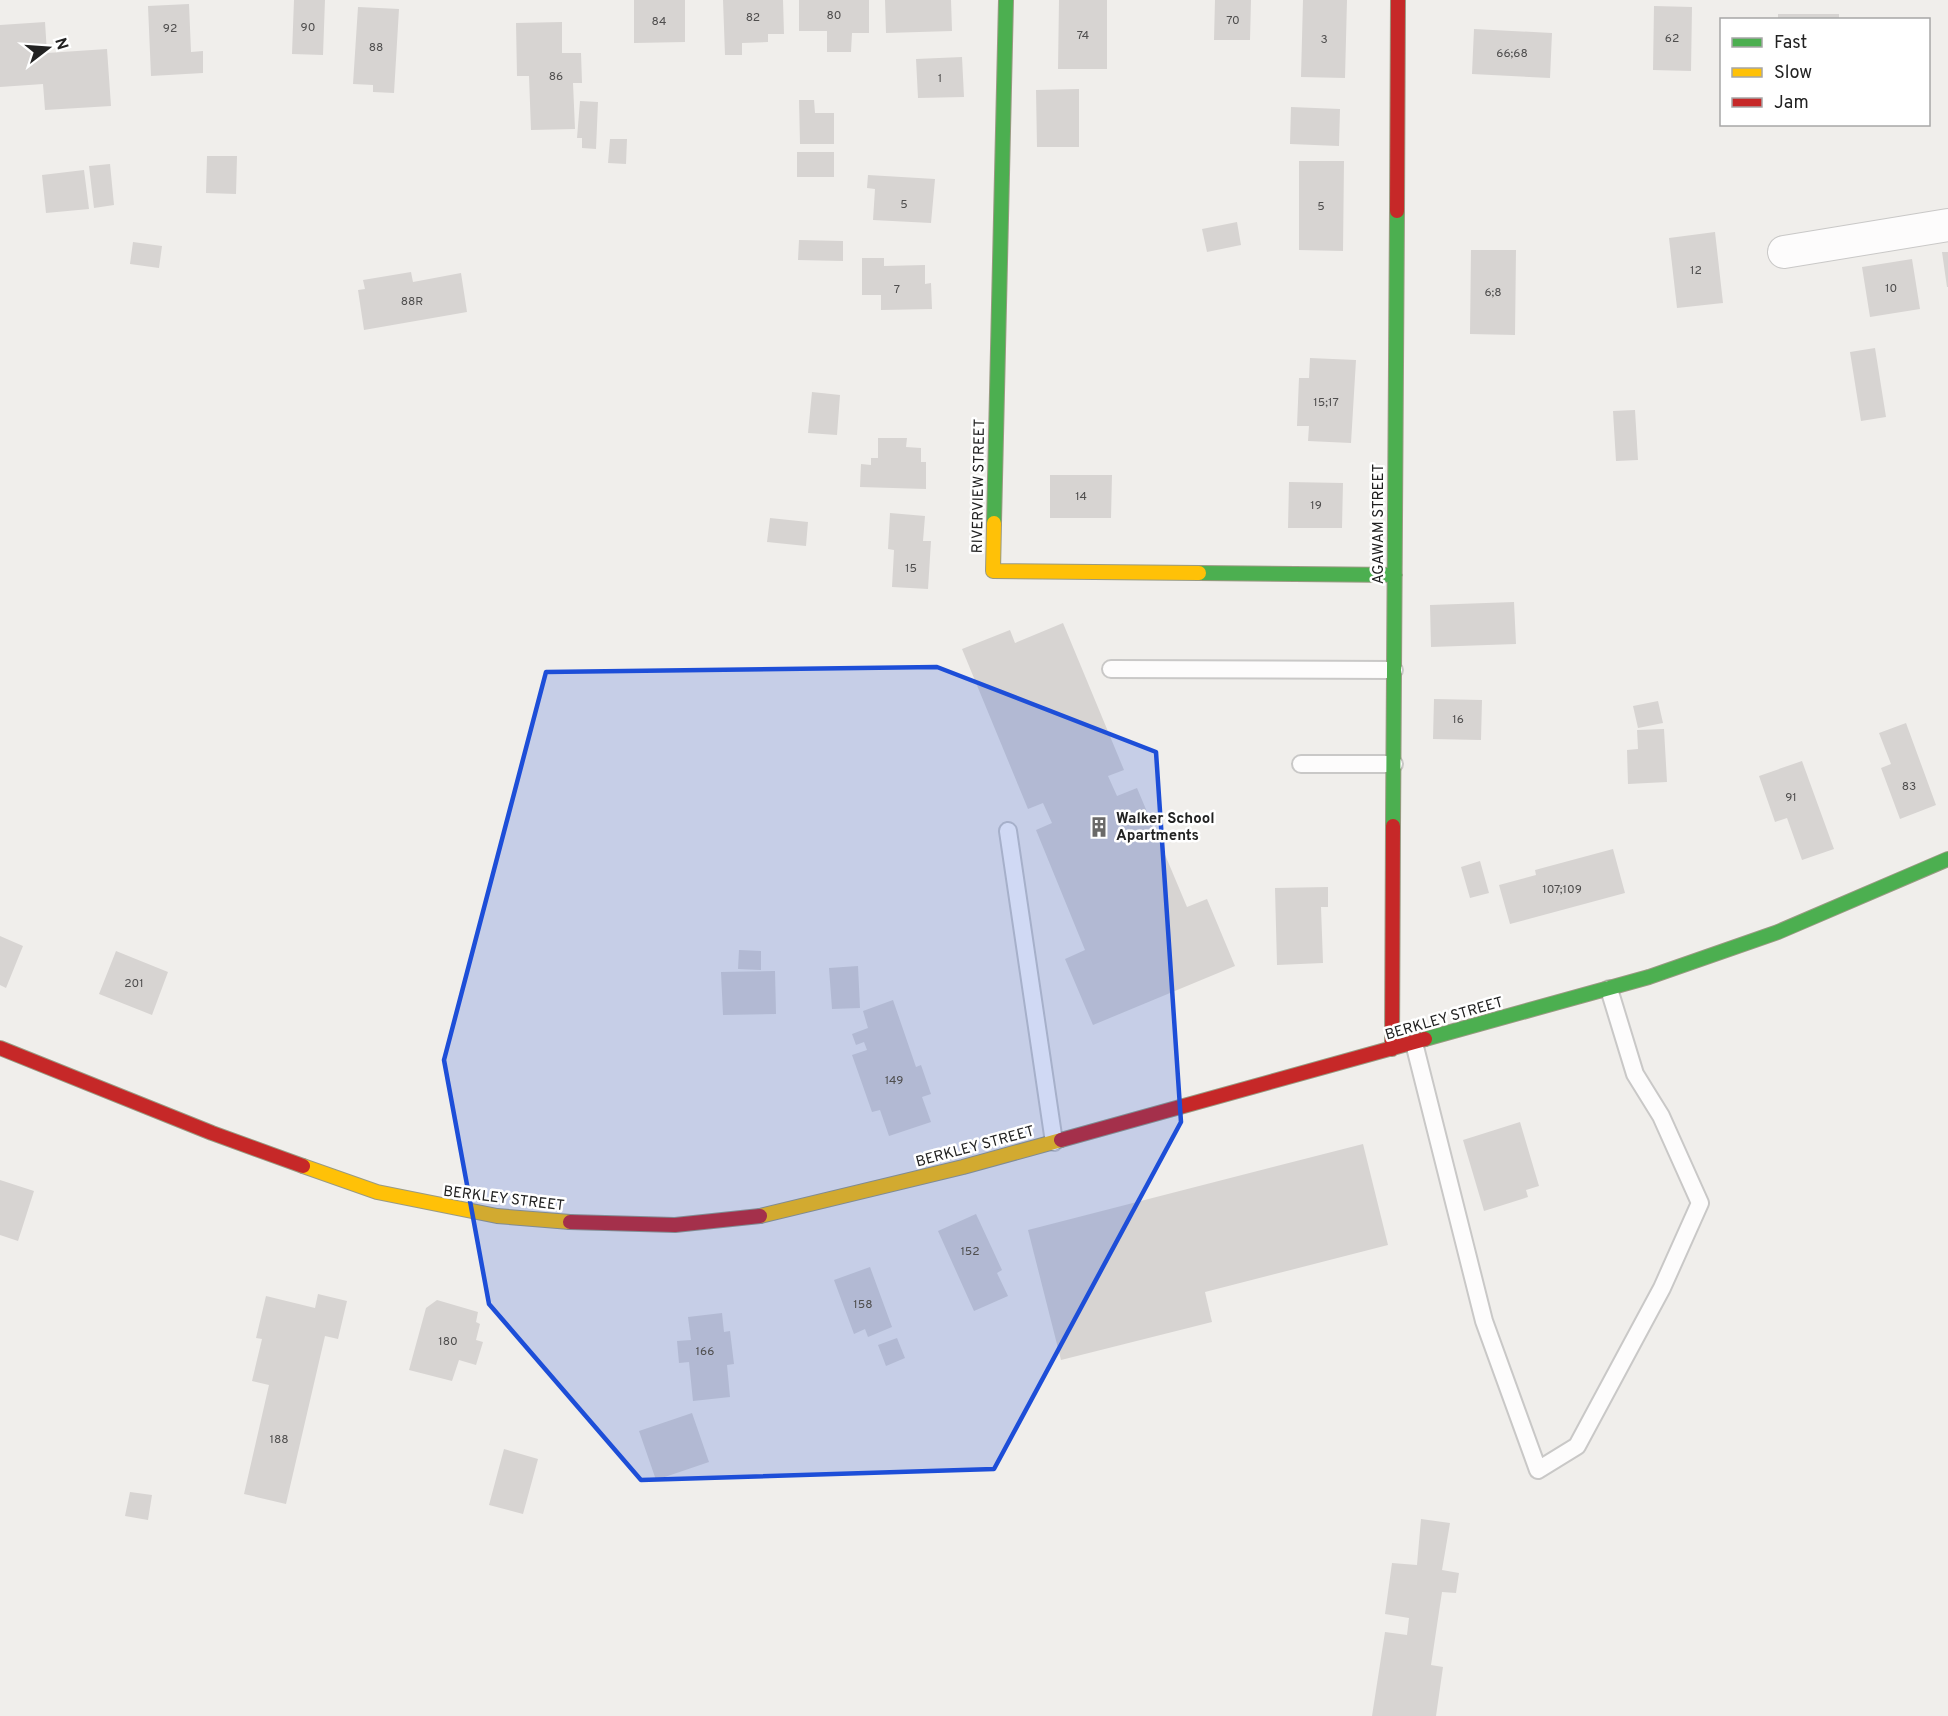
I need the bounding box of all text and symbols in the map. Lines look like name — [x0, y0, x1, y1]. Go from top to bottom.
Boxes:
house number: 80 — [827, 8, 841, 24]
house number: 82 — [746, 10, 760, 26]
house number: 70 — [1226, 13, 1240, 29]
house number: 84 — [652, 14, 666, 30]
north arrow — [18, 18, 78, 78]
legend — [1720, 18, 1930, 126]
house number: 90 — [301, 20, 315, 36]
house number: 92 — [163, 21, 177, 37]
house number: 74 — [1077, 28, 1089, 44]
house number: 62 — [1665, 31, 1679, 47]
house number: 3 — [1320, 32, 1328, 48]
text: Fast — [1774, 32, 1807, 55]
text: N — [49, 36, 72, 53]
house number: 88 — [369, 40, 383, 56]
house number: 66;68 — [1496, 46, 1528, 62]
text: Slow — [1774, 62, 1812, 85]
house number: 86 — [549, 69, 563, 85]
house number: 1 — [938, 71, 942, 87]
text: Jam — [1774, 92, 1809, 115]
house number: 5 — [900, 197, 908, 213]
house number: 5 — [1317, 199, 1325, 215]
house number: 12 — [1690, 263, 1702, 279]
house number: 10 — [1885, 281, 1897, 297]
house number: 7 — [894, 282, 900, 298]
house number: 6;8 — [1484, 285, 1502, 301]
house number: 88R — [401, 294, 423, 310]
house number: 15;17 — [1313, 395, 1339, 411]
street label: RIVERVIEW STREET — [969, 419, 990, 554]
street label: AGAWAM STREET — [1370, 464, 1389, 584]
house number: 14 — [1075, 489, 1087, 505]
house number: 19 — [1310, 498, 1322, 514]
house number: 15 — [905, 561, 917, 577]
house number: 16 — [1452, 712, 1464, 728]
house number: 83 — [1902, 779, 1916, 795]
house number: 91 — [1785, 790, 1797, 806]
place label: Walker School Apartments — [1116, 810, 1215, 846]
building icon: Walker School Apartments — [1087, 815, 1111, 839]
house number: 107;109 — [1542, 882, 1582, 898]
house number: 201 — [124, 976, 144, 992]
street label: BERKLEY STREET — [1383, 993, 1506, 1045]
house number: 149 — [885, 1073, 903, 1089]
street label: BERKLEY STREET — [914, 1122, 1037, 1172]
street label: BERKLEY STREET — [442, 1183, 566, 1216]
house number: 152 — [960, 1244, 980, 1260]
house number: 158 — [853, 1297, 873, 1313]
house number: 180 — [438, 1334, 458, 1350]
house number: 166 — [696, 1344, 714, 1360]
house number: 188 — [269, 1432, 289, 1448]

